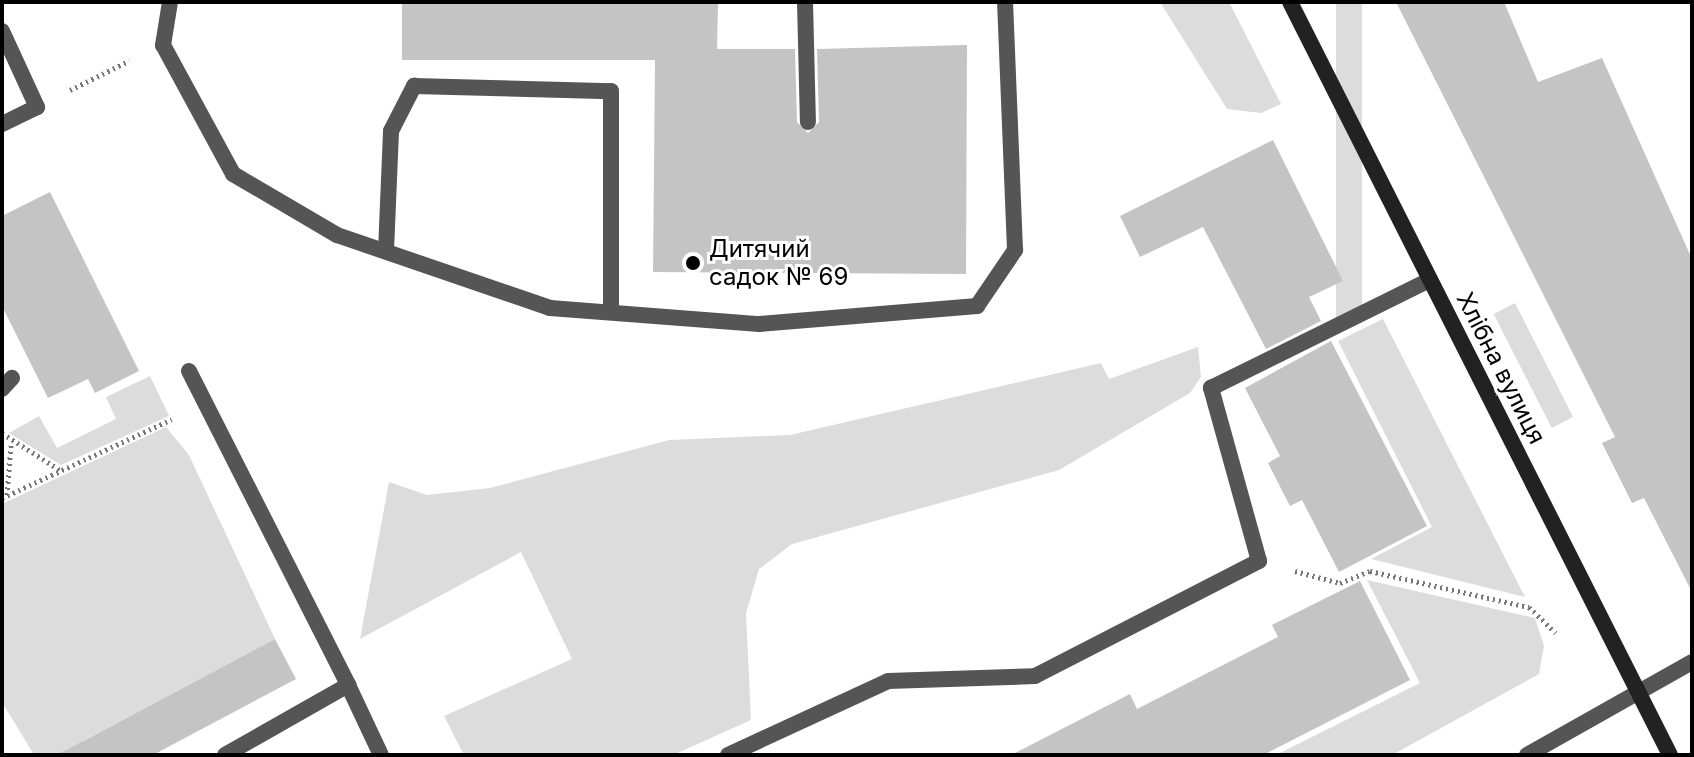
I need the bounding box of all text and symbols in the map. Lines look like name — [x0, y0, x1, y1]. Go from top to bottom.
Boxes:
place label: Дитячий садок № 69 — [709, 235, 848, 291]
marker: Дитячий садок № 69 — [684, 254, 702, 272]
street label: Хлібна вулиця — [1450, 287, 1552, 449]

